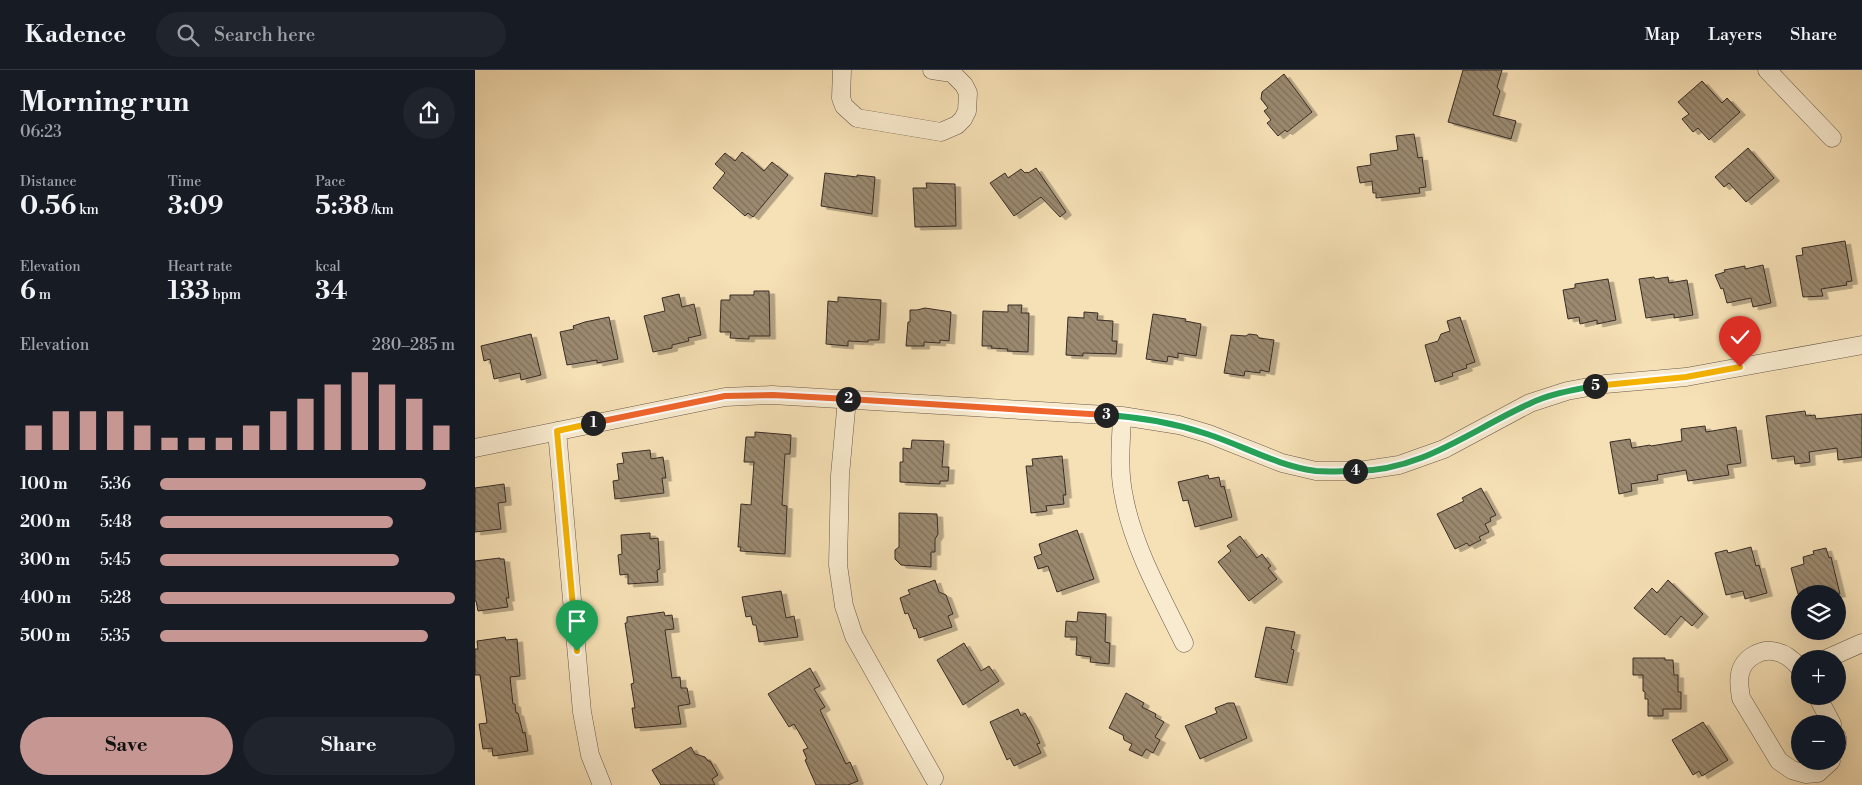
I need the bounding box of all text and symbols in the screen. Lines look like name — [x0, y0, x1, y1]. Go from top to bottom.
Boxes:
search box — [156, 12, 506, 57]
text: Kadence — [25, 20, 126, 50]
icon: search — [174, 21, 202, 49]
text: Search here — [214, 23, 315, 47]
text: Map — [1645, 23, 1680, 46]
text: Layers — [1708, 23, 1762, 46]
text: Share — [1790, 23, 1837, 46]
text: Morning run — [20, 85, 189, 120]
button: share — [403, 87, 455, 139]
text: 06:23 — [20, 122, 62, 142]
text: Distance — [20, 173, 77, 191]
text: Time — [168, 173, 201, 191]
text: Pace — [315, 173, 345, 191]
text: 0.56 — [20, 191, 76, 222]
text: 3:09 — [168, 191, 223, 222]
text: 5:38 — [315, 191, 369, 222]
text: km — [76, 201, 99, 219]
text: /km — [369, 201, 394, 219]
text: Elevation — [20, 258, 81, 276]
text: Heart rate — [168, 258, 232, 276]
text: kcal — [315, 258, 341, 276]
text: 6 — [20, 276, 36, 307]
text: 133 — [168, 276, 210, 307]
text: 34 — [315, 276, 348, 307]
text: m — [36, 286, 51, 304]
text: bpm — [210, 286, 241, 304]
pin — [1719, 316, 1761, 367]
icon: check — [1726, 323, 1754, 351]
text: Elevation — [20, 335, 89, 355]
text: 280–285 m — [372, 335, 455, 355]
pin: 5 — [1583, 374, 1607, 398]
text: 5 — [1591, 377, 1600, 395]
pin: 2 — [835, 386, 861, 412]
text: 2 — [844, 390, 853, 408]
pin: 3 — [1093, 402, 1119, 428]
text: 3 — [1102, 406, 1111, 424]
pin: 1 — [581, 410, 605, 436]
text: 1 — [590, 414, 597, 432]
pin: 4 — [1343, 458, 1367, 484]
text: 4 — [1351, 462, 1360, 480]
text: 100 m — [20, 474, 68, 494]
text: 5:36 — [100, 474, 131, 494]
text: 200 m — [20, 512, 70, 532]
text: 5:48 — [100, 512, 132, 532]
text: 300 m — [20, 550, 70, 570]
text: 5:45 — [100, 550, 131, 570]
map controls — [1791, 585, 1846, 770]
button: layers — [1791, 585, 1846, 640]
text: 400 m — [20, 588, 71, 608]
text: 5:28 — [100, 588, 131, 608]
pin — [556, 600, 598, 651]
icon: arrive — [563, 607, 591, 635]
text: 500 m — [20, 626, 70, 646]
text: 5:35 — [100, 626, 130, 646]
button: + — [1791, 650, 1846, 705]
button: − — [1791, 715, 1846, 770]
button: Save — [20, 717, 233, 775]
button: Share — [243, 717, 455, 775]

